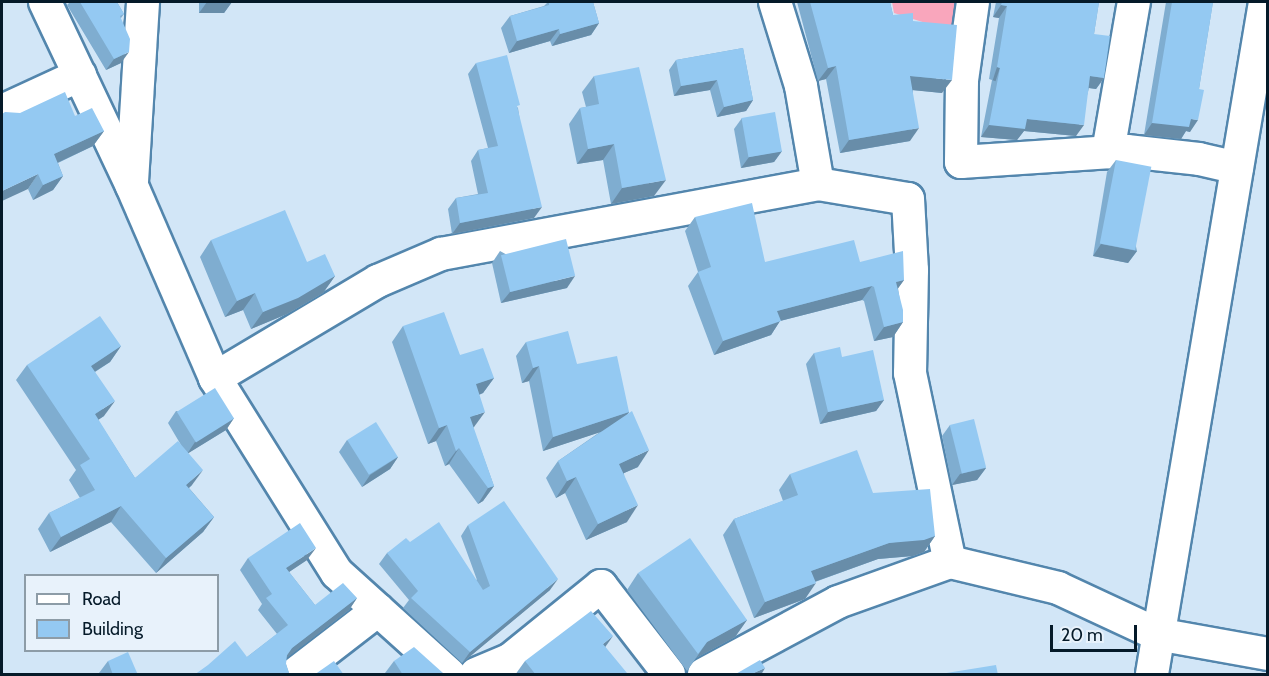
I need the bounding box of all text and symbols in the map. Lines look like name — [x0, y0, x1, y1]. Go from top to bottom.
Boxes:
legend — [24, 574, 219, 652]
text: Road — [82, 588, 121, 610]
scale bar — [1053, 613, 1140, 651]
text: Building — [82, 618, 143, 640]
text: 20 m — [1061, 624, 1103, 646]

